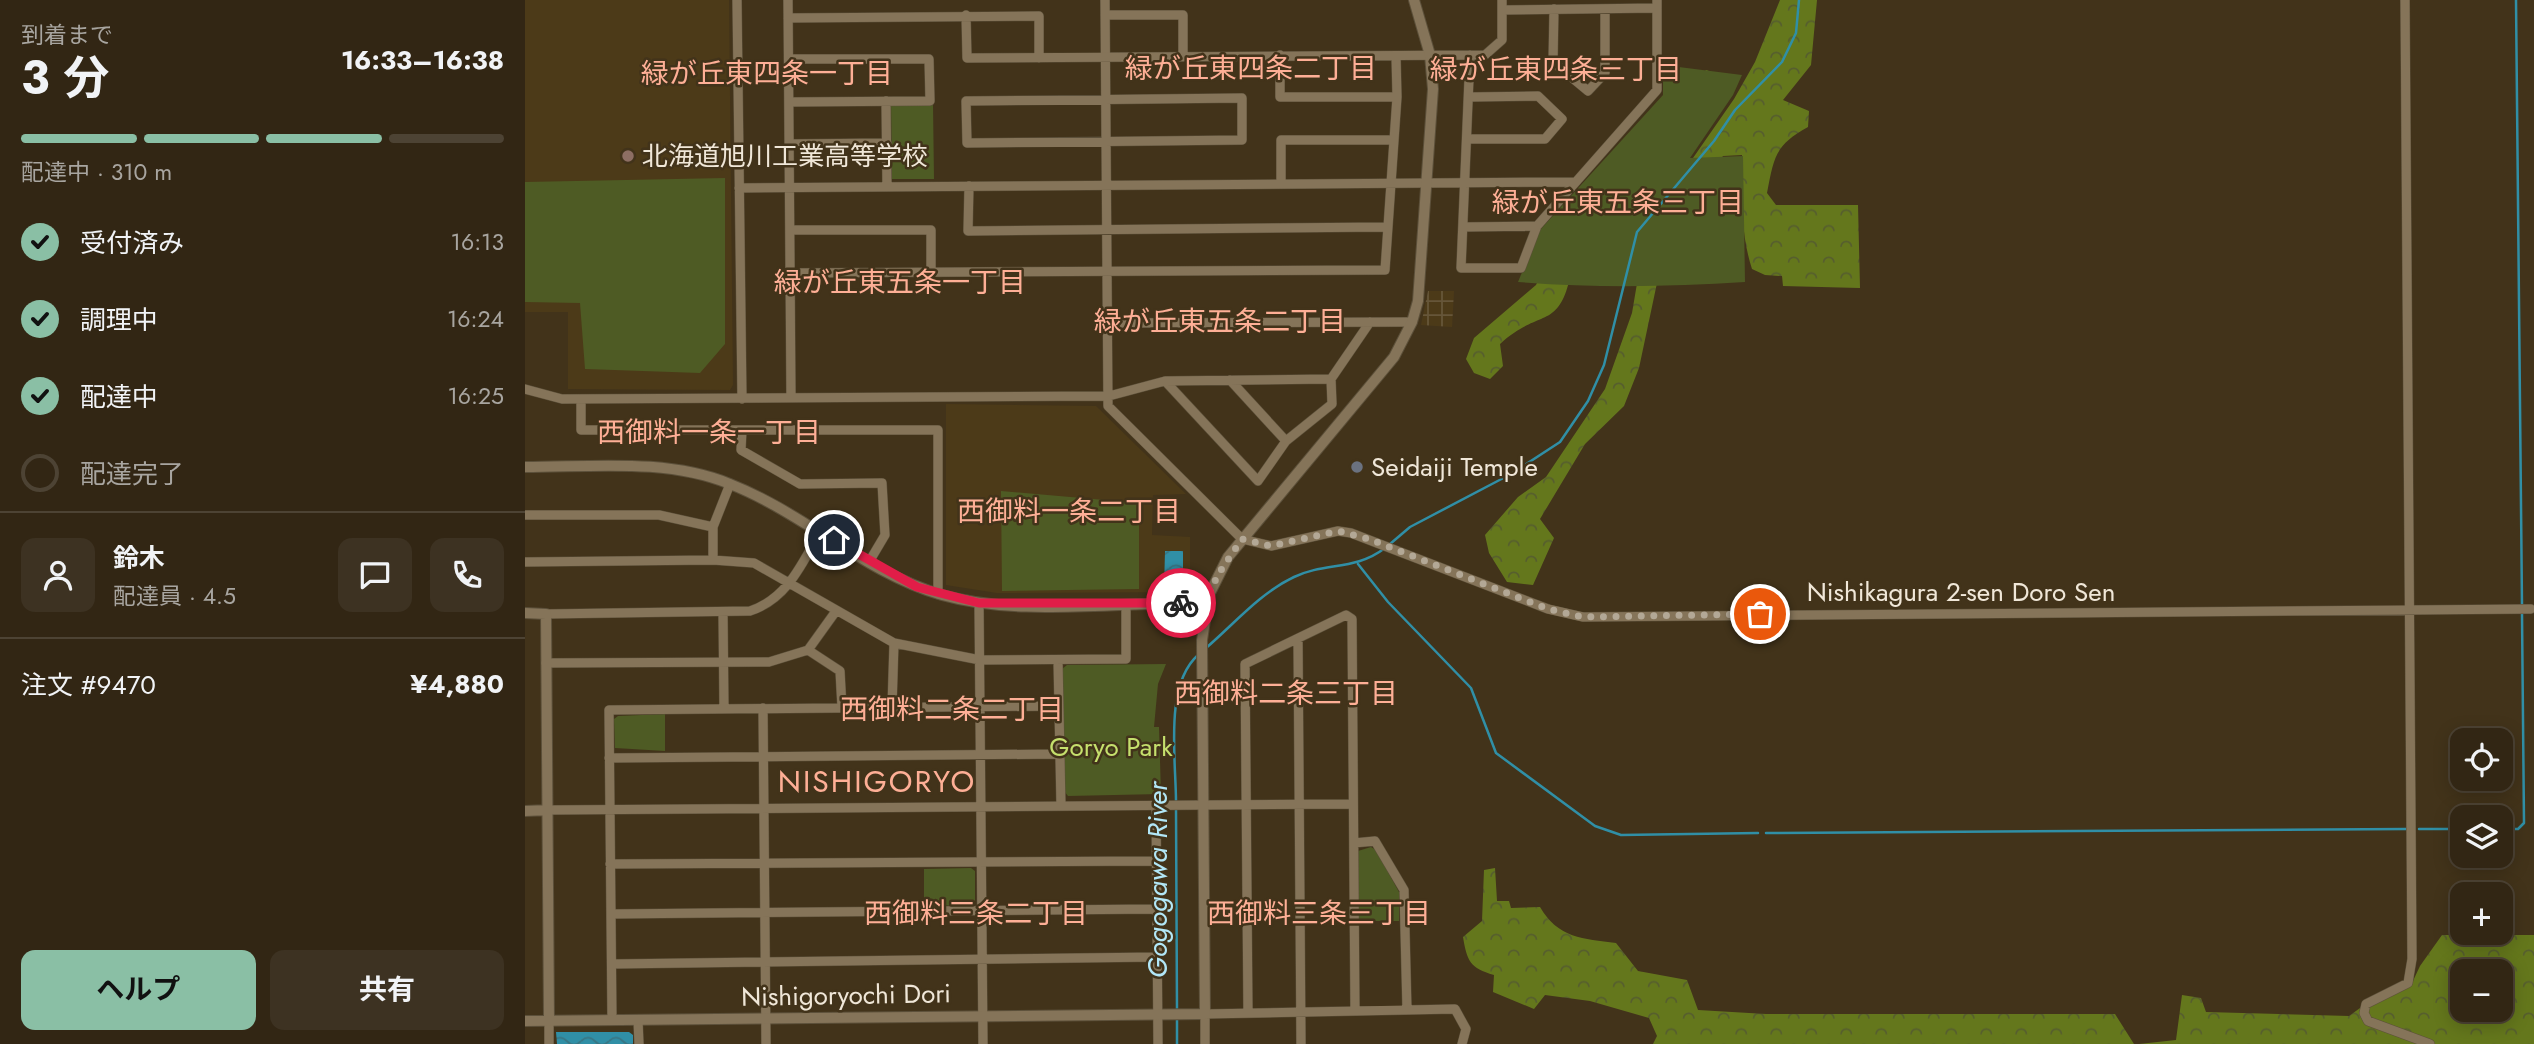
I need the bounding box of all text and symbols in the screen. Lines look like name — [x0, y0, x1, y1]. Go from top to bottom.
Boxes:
text: 到着まで — [21, 18, 113, 52]
text: 16:33–16:38 — [341, 41, 504, 79]
text: 3 分 — [21, 45, 109, 111]
district label: 緑が丘東四条二丁目 — [1125, 48, 1377, 89]
district label: 緑が丘東四条三丁目 — [1430, 49, 1682, 90]
district label: 緑が丘東四条一丁目 — [641, 53, 893, 94]
place label: 北海道旭川工業高等学校 — [642, 137, 928, 175]
marker: 北海道旭川工業高等学校 — [620, 148, 636, 164]
text: 配達中 · 310 m — [21, 155, 172, 189]
district label: 緑が丘東五条三丁目 — [1492, 182, 1744, 223]
icon: check — [21, 223, 59, 261]
text: 受付済み — [80, 224, 184, 262]
text: 16:13 — [451, 225, 504, 259]
district label: 緑が丘東五条一丁目 — [774, 262, 1026, 303]
icon: check — [21, 300, 59, 338]
text: 調理中 — [80, 301, 158, 339]
district label: 緑が丘東五条二丁目 — [1094, 301, 1346, 342]
text: 16:24 — [447, 302, 504, 336]
icon: check — [21, 377, 59, 415]
text: 配達中 — [80, 378, 158, 416]
text: 16:25 — [447, 379, 504, 413]
district label: 西御料一条一丁目 — [597, 412, 821, 453]
place label: Seidaiji Temple — [1371, 448, 1538, 486]
text: 配達完了 — [80, 455, 184, 493]
marker: Seidaiji Temple — [1349, 459, 1365, 475]
district label: 西御料一条二丁目 — [957, 491, 1181, 532]
pin — [804, 510, 864, 570]
icon: home — [815, 521, 853, 559]
button: person — [21, 538, 95, 612]
button: chat — [338, 538, 412, 612]
button: phone — [430, 538, 504, 612]
text: 鈴木 — [113, 539, 165, 577]
courier — [1146, 568, 1216, 638]
street label: Nishikagura 2-sen Doro Sen — [1807, 573, 2115, 611]
text: 配達員 · 4.5 — [113, 579, 236, 613]
icon: bike — [1162, 584, 1200, 622]
pin — [1730, 584, 1790, 644]
icon: bag — [1741, 595, 1779, 633]
text: ¥4,880 — [410, 665, 504, 703]
text: 注文 #9470 — [21, 666, 156, 704]
district label: 西御料二条三丁目 — [1174, 673, 1398, 714]
district label: 西御料二条二丁目 — [840, 689, 1064, 730]
park label: Goryo Park — [1049, 728, 1173, 766]
map controls — [2450, 728, 2513, 1022]
button: locate — [2450, 728, 2513, 791]
district label: NISHIGORYO — [778, 760, 976, 803]
water label: Gogogawa River — [1137, 780, 1178, 978]
button: layers — [2450, 805, 2513, 868]
button: + — [2450, 882, 2513, 945]
district label: 西御料三条二丁目 — [864, 893, 1088, 934]
district label: 西御料三条三丁目 — [1207, 893, 1431, 934]
button: ヘルプ — [21, 950, 256, 1030]
button: 共有 — [270, 950, 504, 1030]
button: − — [2450, 959, 2513, 1022]
street label: Nishigoryochi Dori — [741, 974, 951, 1016]

